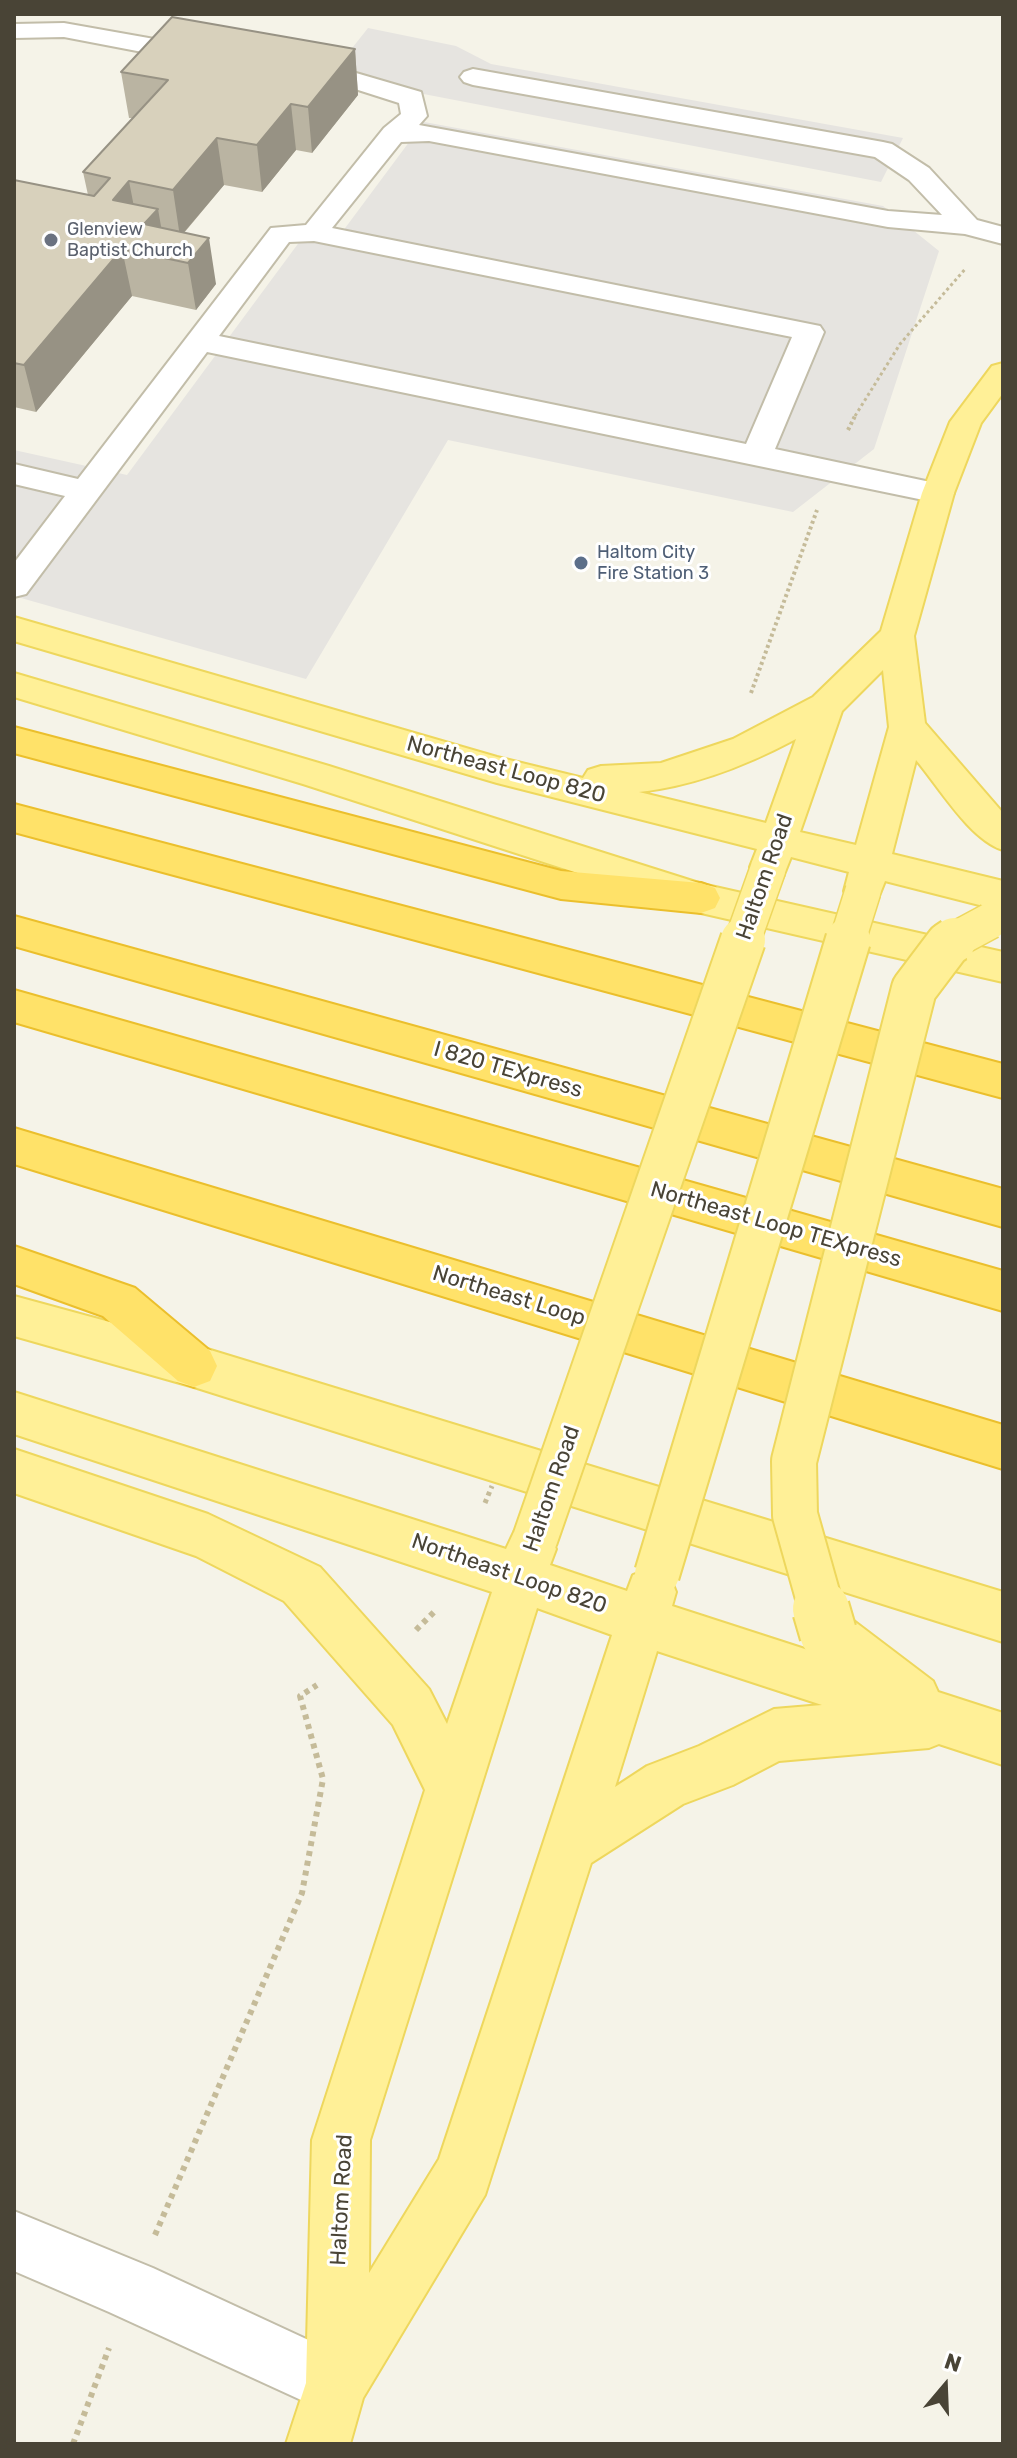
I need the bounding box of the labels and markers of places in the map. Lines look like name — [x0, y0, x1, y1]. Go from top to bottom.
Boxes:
place label: Glenview Baptist Church — [67, 219, 193, 262]
marker: Glenview Baptist Church — [42, 231, 60, 249]
place label: Haltom City Fire Station 3 — [597, 542, 709, 584]
marker: Haltom City Fire Station 3 — [572, 554, 590, 572]

